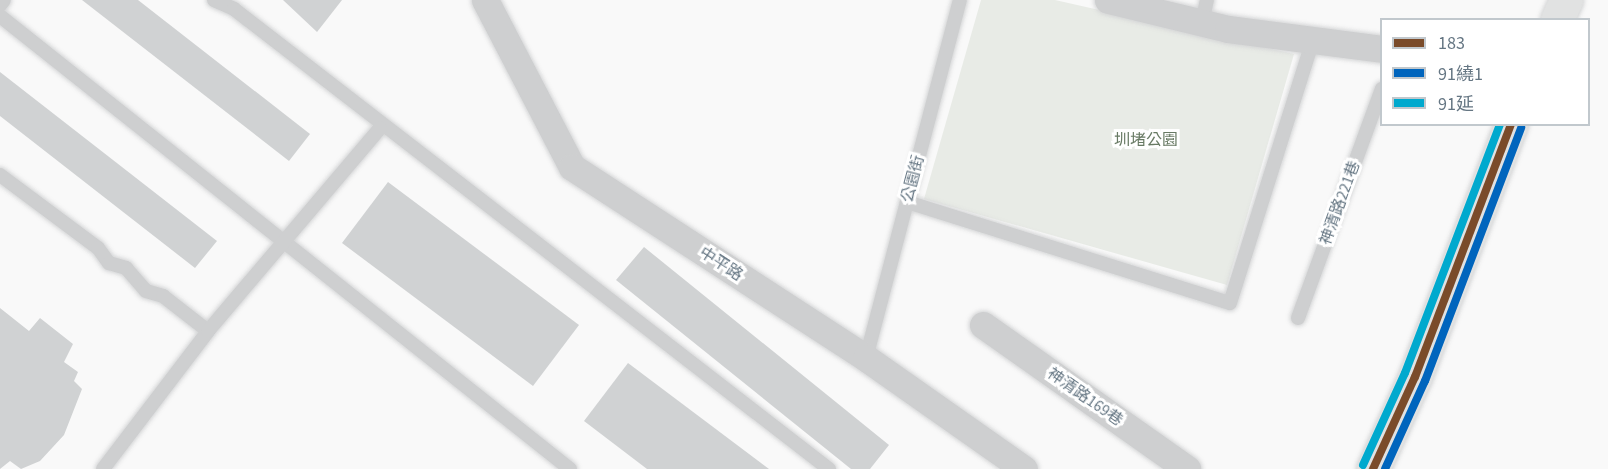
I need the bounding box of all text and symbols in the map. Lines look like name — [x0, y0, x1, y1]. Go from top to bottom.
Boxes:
legend — [1380, 18, 1590, 126]
text: 183 — [1438, 31, 1465, 56]
text: 91繞1 — [1438, 62, 1483, 87]
text: 91延 — [1438, 92, 1474, 117]
park label: 圳堵公園 — [1114, 130, 1178, 150]
street label: 公園街 — [898, 153, 928, 205]
street label: 神清路221巷 — [1316, 158, 1364, 248]
street label: 中平路 — [696, 243, 746, 285]
street label: 神清路169巷 — [1044, 364, 1126, 430]

